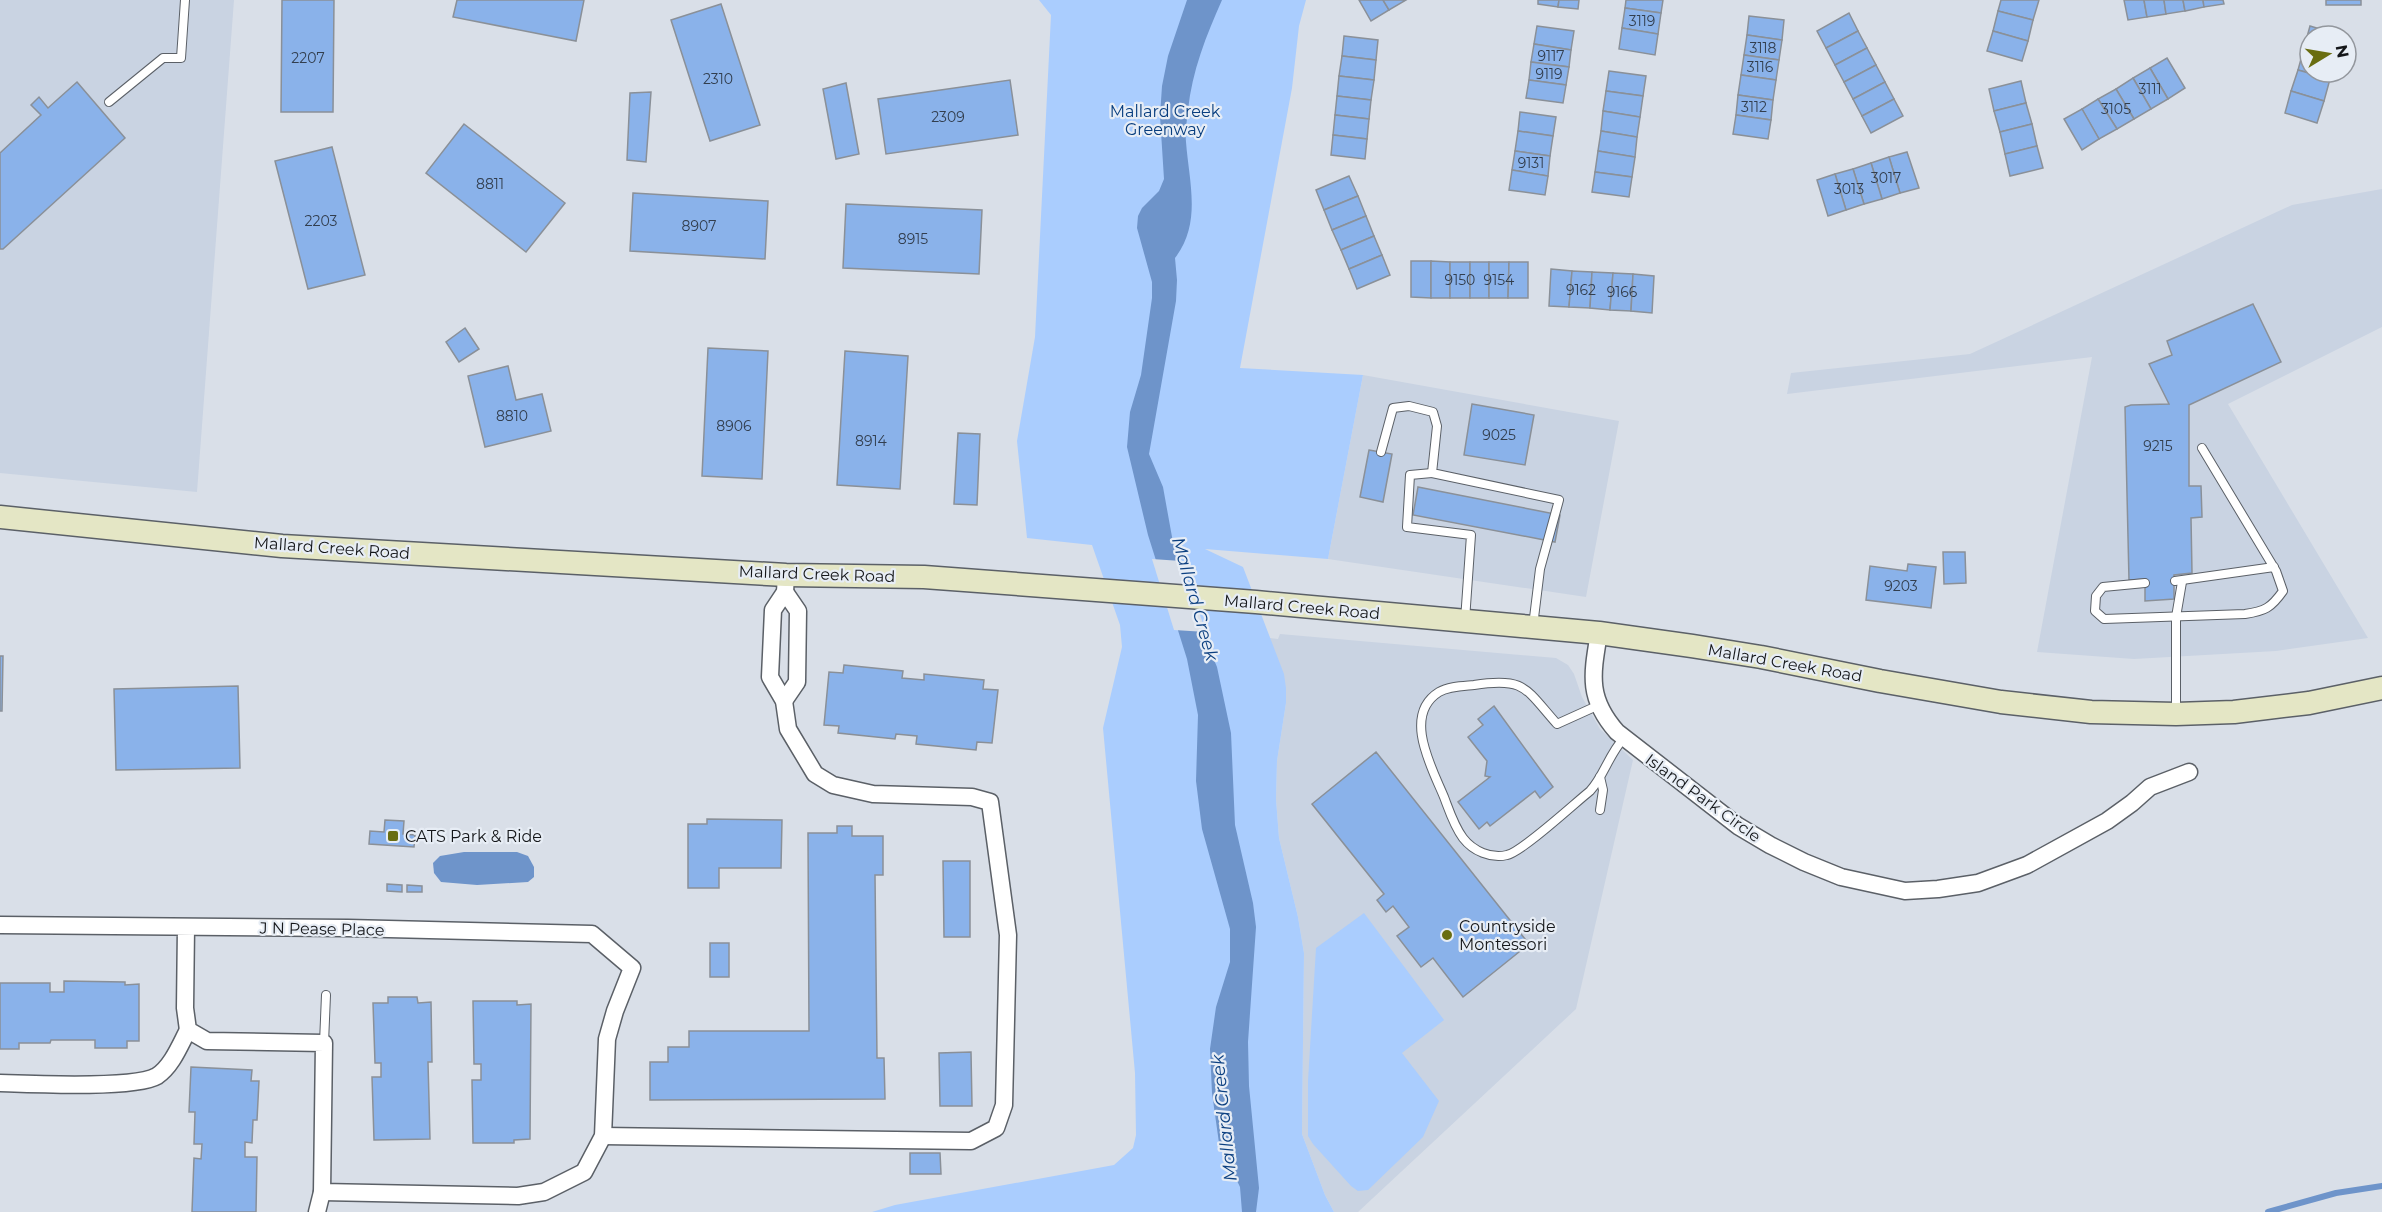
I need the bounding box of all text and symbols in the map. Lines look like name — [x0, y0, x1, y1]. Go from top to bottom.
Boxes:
house number: 3119 — [1629, 12, 1655, 30]
north arrow — [2298, 24, 2358, 84]
house number: 3118 — [1750, 39, 1777, 57]
text: N — [2332, 43, 2353, 59]
house number: 9117 — [1538, 47, 1564, 65]
house number: 2207 — [291, 49, 325, 67]
house number: 3116 — [1747, 58, 1774, 76]
house number: 9119 — [1535, 65, 1563, 83]
house number: 2310 — [703, 70, 733, 88]
house number: 3111 — [2138, 80, 2162, 98]
house number: 3112 — [1741, 98, 1767, 116]
house number: 3105 — [2101, 100, 2131, 118]
park label: Mallard Creek Greenway — [1110, 102, 1221, 139]
house number: 2309 — [931, 108, 965, 126]
house number: 9131 — [1518, 154, 1544, 172]
house number: 3017 — [1871, 169, 1901, 187]
house number: 8811 — [476, 175, 504, 193]
house number: 3013 — [1834, 180, 1864, 198]
house number: 2203 — [305, 212, 338, 230]
house number: 8907 — [682, 217, 716, 235]
house number: 8915 — [898, 230, 928, 248]
house number: 9150 — [1445, 271, 1475, 289]
house number: 9154 — [1484, 271, 1515, 289]
house number: 9162 — [1566, 281, 1596, 299]
house number: 9166 — [1607, 283, 1638, 301]
house number: 8810 — [496, 407, 528, 425]
house number: 8906 — [716, 417, 752, 435]
house number: 9025 — [1482, 426, 1516, 444]
house number: 8914 — [855, 432, 888, 450]
house number: 9215 — [2143, 437, 2173, 455]
street label: Mallard Creek Road — [253, 533, 411, 563]
water label: Mallard Creek — [1167, 535, 1224, 665]
street label: Mallard Creek Road — [738, 562, 896, 586]
house number: 9203 — [1884, 577, 1918, 595]
street label: Mallard Creek Road — [1223, 591, 1381, 623]
street label: Mallard Creek Road — [1706, 640, 1864, 686]
street label: Island Park Circle — [1642, 750, 1764, 846]
place label: CATS Park & Ride — [405, 827, 542, 846]
marker: CATS Park & Ride — [386, 829, 400, 843]
place label: Countryside Montessori — [1459, 917, 1556, 954]
street label: J N Pease Place — [258, 918, 385, 940]
marker: Countryside Montessori — [1440, 928, 1454, 942]
water label: Mallard Creek — [1206, 1052, 1242, 1183]

